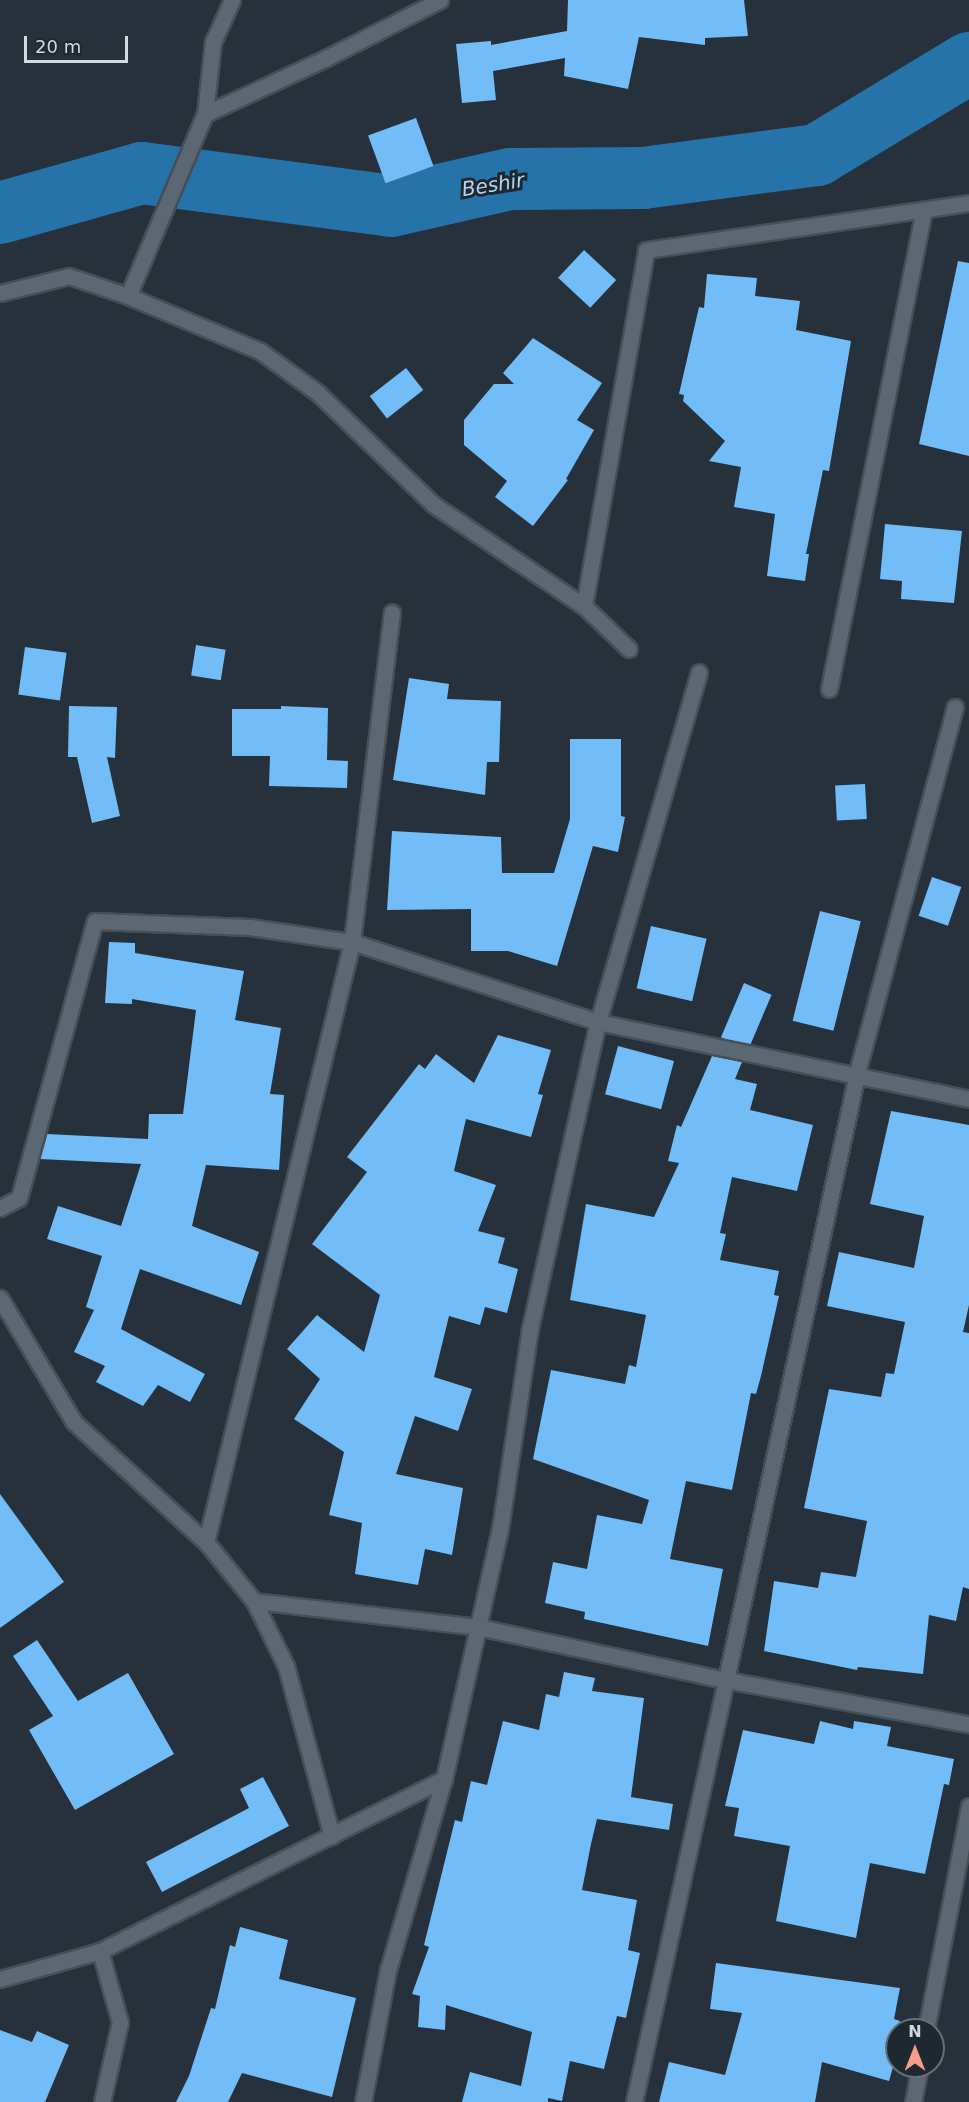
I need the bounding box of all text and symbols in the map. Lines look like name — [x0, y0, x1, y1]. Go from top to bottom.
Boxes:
scale bar — [27, 24, 130, 62]
text: 20 m — [35, 36, 81, 57]
water label: Beshir — [460, 168, 526, 202]
north arrow — [885, 2018, 945, 2078]
text: N — [908, 2022, 922, 2041]

